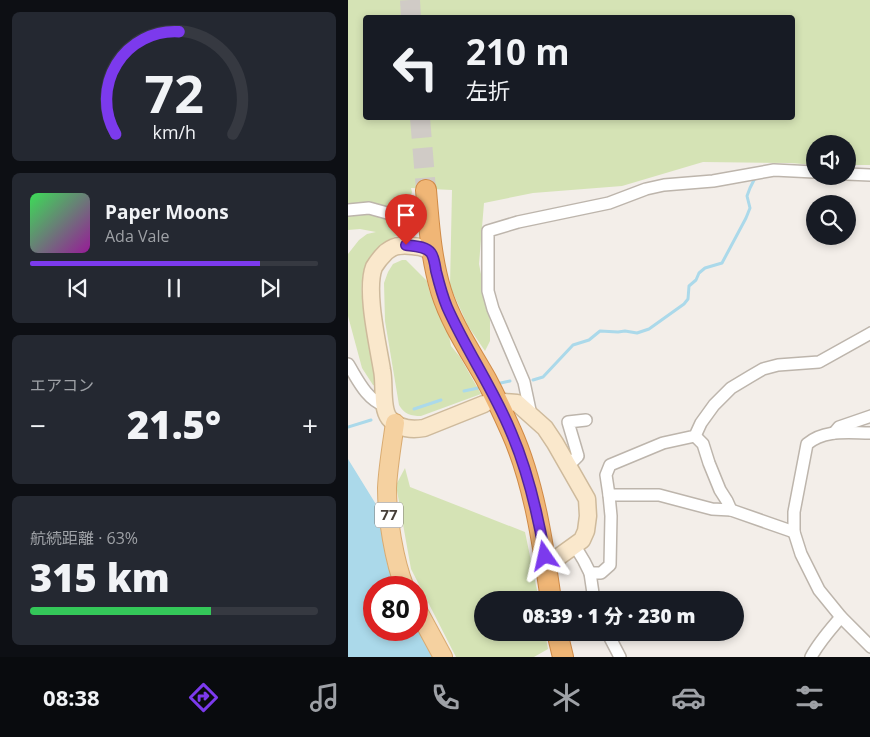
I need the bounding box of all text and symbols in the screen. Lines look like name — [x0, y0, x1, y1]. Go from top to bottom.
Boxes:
text: 210 m — [466, 28, 570, 75]
icon: left — [383, 35, 448, 100]
text: 72 — [144, 57, 204, 128]
text: 左折 — [466, 75, 510, 105]
text: km/h — [152, 120, 196, 144]
map controls — [806, 135, 856, 245]
button: sound — [806, 135, 856, 185]
pin — [385, 194, 427, 245]
button: search — [806, 195, 856, 245]
text: Paper Moons — [105, 199, 229, 225]
icon: arrive — [392, 201, 420, 229]
text: Ada Vale — [105, 225, 169, 247]
icon: previous — [64, 274, 92, 302]
icon: pause — [160, 274, 188, 302]
icon: next — [256, 274, 284, 302]
text: エアコン — [30, 374, 94, 396]
text: 21.5° — [127, 398, 221, 450]
text: − — [30, 406, 46, 444]
text: + — [302, 406, 318, 444]
road number: 77 — [375, 502, 403, 528]
text: 航続距離 · 63% — [30, 527, 138, 549]
position arrow — [518, 529, 570, 581]
text: 315 km — [30, 551, 170, 603]
speed limit sign: 80 — [363, 576, 428, 641]
text: 08:39 · 1 分 · 230 m — [522, 603, 696, 629]
icon: directions — [186, 680, 221, 715]
icon: music — [307, 680, 342, 715]
icon: phone — [428, 680, 463, 715]
icon: climate — [549, 680, 584, 715]
icon: car — [671, 680, 706, 715]
icon: filters — [792, 680, 827, 715]
text: 08:38 — [43, 682, 100, 712]

